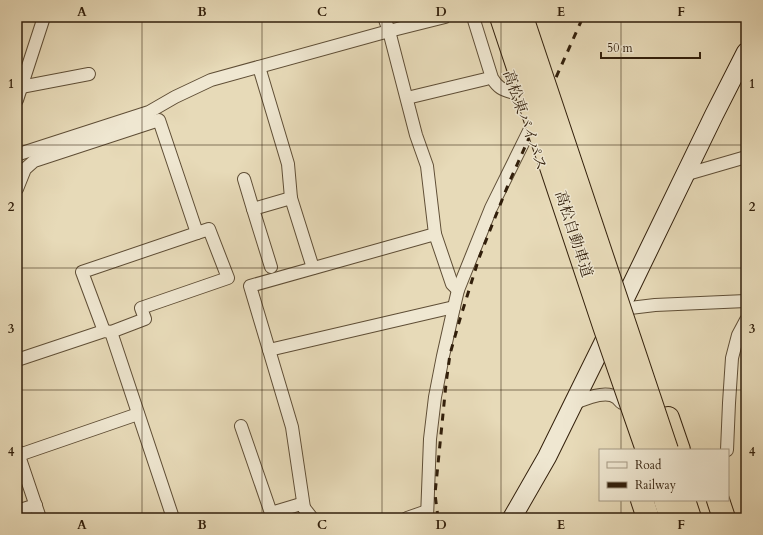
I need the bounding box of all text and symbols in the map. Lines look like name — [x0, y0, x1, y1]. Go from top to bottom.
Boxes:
text: A — [77, 3, 87, 21]
text: B — [197, 3, 207, 21]
text: C — [317, 3, 327, 21]
text: D — [435, 3, 447, 21]
text: E — [557, 3, 565, 21]
text: F — [677, 3, 685, 21]
scale bar — [601, 34, 700, 60]
text: 50 m — [607, 40, 634, 56]
street label: 高松東バイパス — [499, 67, 551, 173]
text: 1 — [8, 75, 14, 93]
text: 1 — [749, 75, 755, 93]
street label: 高松自動車道 — [551, 188, 597, 280]
text: 2 — [8, 198, 15, 216]
text: 2 — [749, 198, 756, 216]
text: 3 — [8, 320, 15, 338]
text: 3 — [749, 320, 756, 338]
text: 4 — [8, 443, 15, 461]
text: 4 — [749, 443, 756, 461]
legend — [599, 449, 729, 501]
text: Road — [635, 457, 662, 473]
text: Railway — [635, 477, 677, 493]
text: A — [77, 516, 87, 534]
text: B — [197, 516, 207, 534]
text: C — [317, 516, 327, 534]
text: D — [435, 516, 447, 534]
text: E — [557, 516, 565, 534]
text: F — [677, 516, 685, 534]

